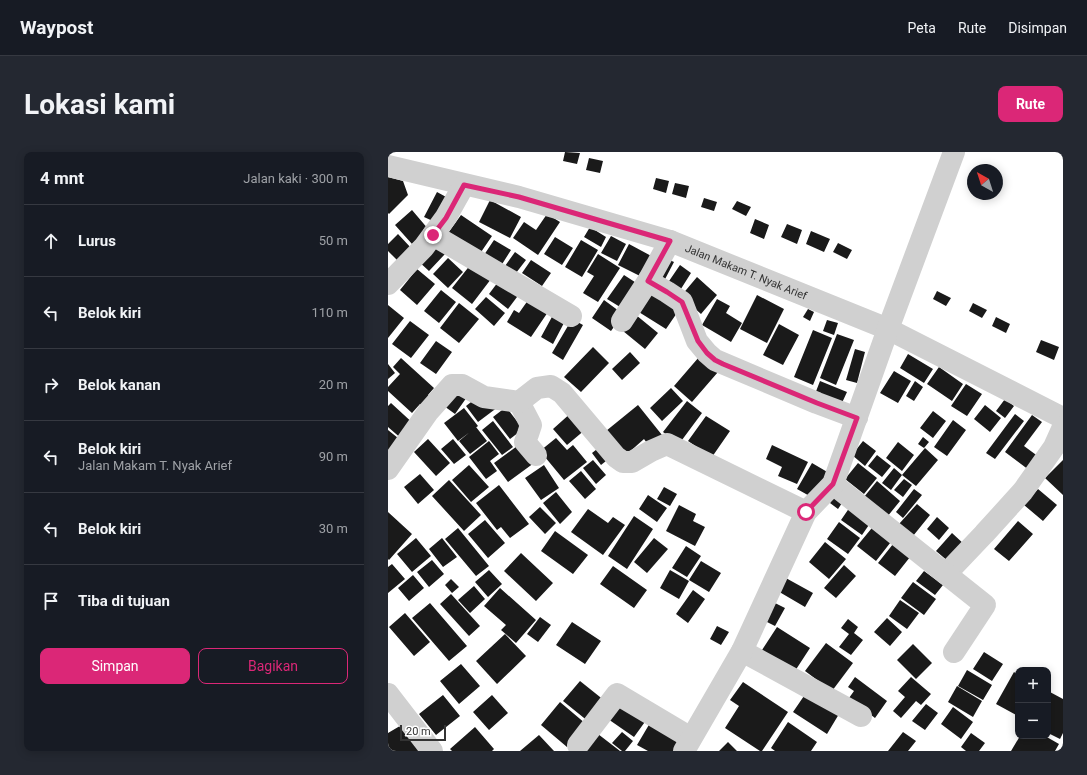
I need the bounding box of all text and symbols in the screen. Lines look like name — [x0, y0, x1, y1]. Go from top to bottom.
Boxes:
text: Waypost — [20, 16, 94, 39]
text: Peta — [908, 20, 936, 36]
text: Rute — [958, 20, 986, 36]
text: Disimpan — [1008, 20, 1067, 36]
button: Rute — [998, 86, 1063, 122]
text: Lokasi kami — [24, 88, 175, 121]
north arrow — [967, 164, 1003, 200]
text: 4 mnt — [40, 168, 84, 188]
text: Jalan kaki · 300 m — [243, 171, 348, 186]
route end — [424, 226, 442, 244]
icon: ahead — [40, 230, 62, 252]
text: Lurus — [78, 232, 116, 250]
text: 50 m — [319, 233, 348, 248]
street label: Jalan Makam T. Nyak Arief — [683, 241, 809, 302]
icon: left — [40, 302, 62, 324]
text: Belok kiri — [78, 304, 141, 322]
text: 110 m — [311, 305, 348, 320]
icon: right — [40, 374, 62, 396]
text: Belok kanan — [78, 376, 161, 394]
text: 20 m — [319, 377, 348, 392]
text: Belok kiri — [78, 440, 141, 458]
icon: left — [40, 446, 62, 468]
text: 90 m — [319, 449, 348, 464]
text: Jalan Makam T. Nyak Arief — [78, 458, 232, 473]
route start — [797, 503, 815, 521]
icon: left — [40, 518, 62, 540]
text: Belok kiri — [78, 520, 141, 538]
text: 30 m — [319, 521, 348, 536]
icon: arrive — [40, 590, 62, 612]
text: Tiba di tujuan — [78, 592, 170, 610]
button: Simpan — [40, 648, 190, 684]
button: Bagikan — [198, 648, 348, 684]
map controls — [1015, 667, 1051, 739]
button: + — [1015, 667, 1051, 703]
button: − — [1015, 703, 1051, 739]
scale bar — [400, 723, 446, 742]
text: 20 m — [406, 725, 431, 738]

